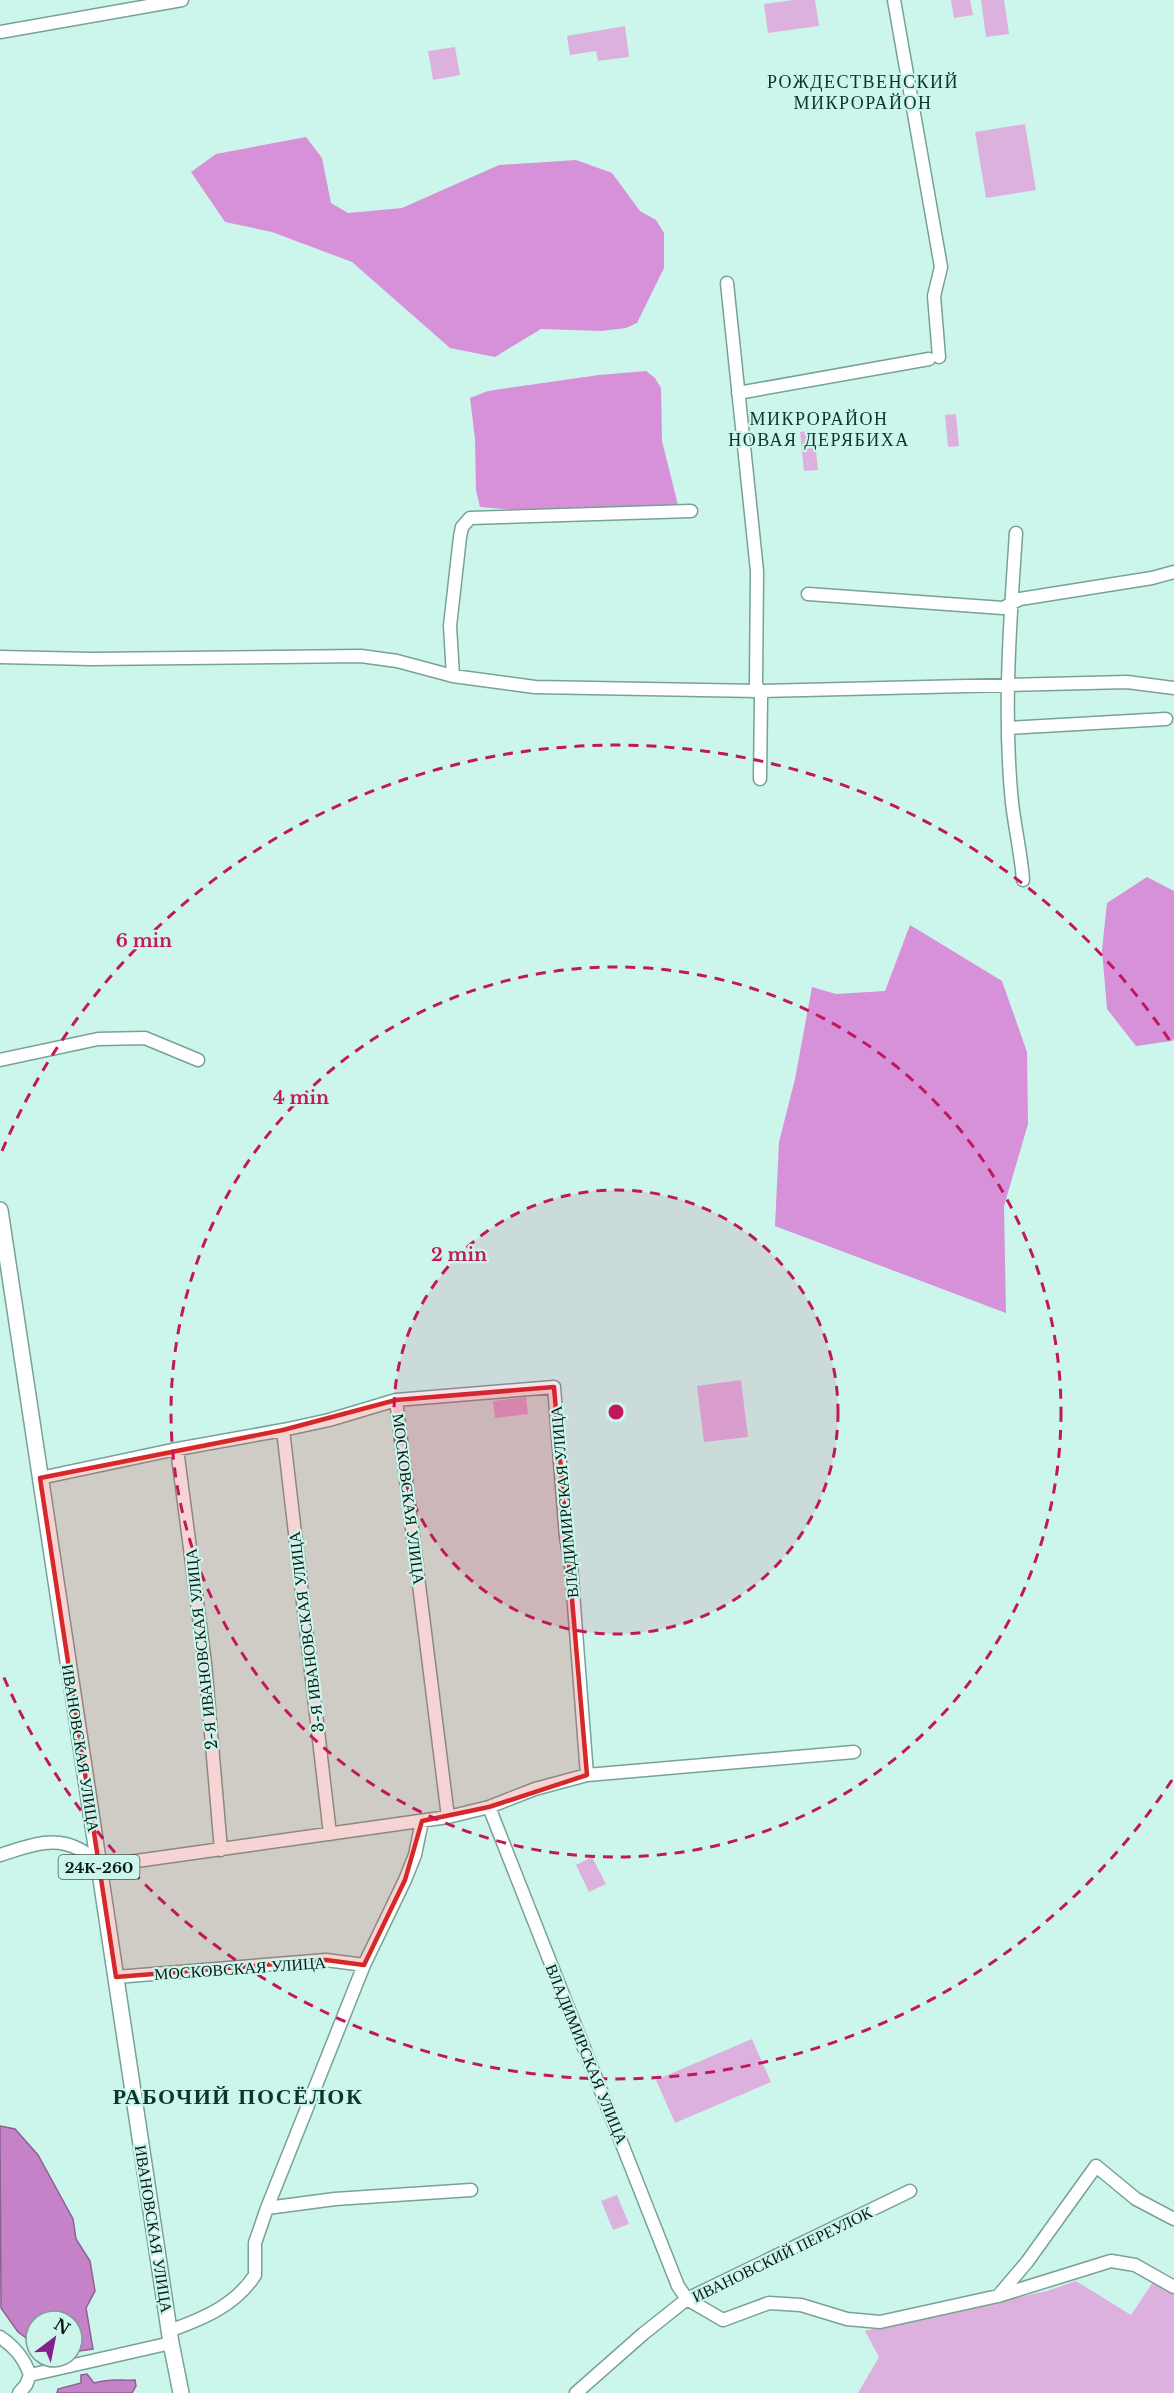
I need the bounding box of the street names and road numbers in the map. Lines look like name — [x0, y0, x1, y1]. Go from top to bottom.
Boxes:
street label: ВЛАДИМИРСКАЯ УЛИЦА — [546, 1405, 582, 1599]
street label: МОСКОВСКАЯ УЛИЦА — [389, 1412, 429, 1586]
street label: 3-Я ИВАНОВСКАЯ УЛИЦА — [284, 1530, 328, 1734]
street label: 2-Я ИВАНОВСКАЯ УЛИЦА — [180, 1547, 222, 1751]
street label: ИВАНОВСКАЯ УЛИЦА — [58, 1663, 104, 1834]
road number: 24К-260 — [58, 1855, 140, 1879]
street label: МОСКОВСКАЯ УЛИЦА — [153, 1952, 327, 1984]
street label: ВЛАДИМИРСКАЯ УЛИЦА — [542, 1961, 633, 2148]
street label: ИВАНОВСКАЯ УЛИЦА — [131, 2144, 177, 2315]
street label: ИВАНОВСКИЙ ПЕРЕУЛОК — [689, 2201, 876, 2306]

